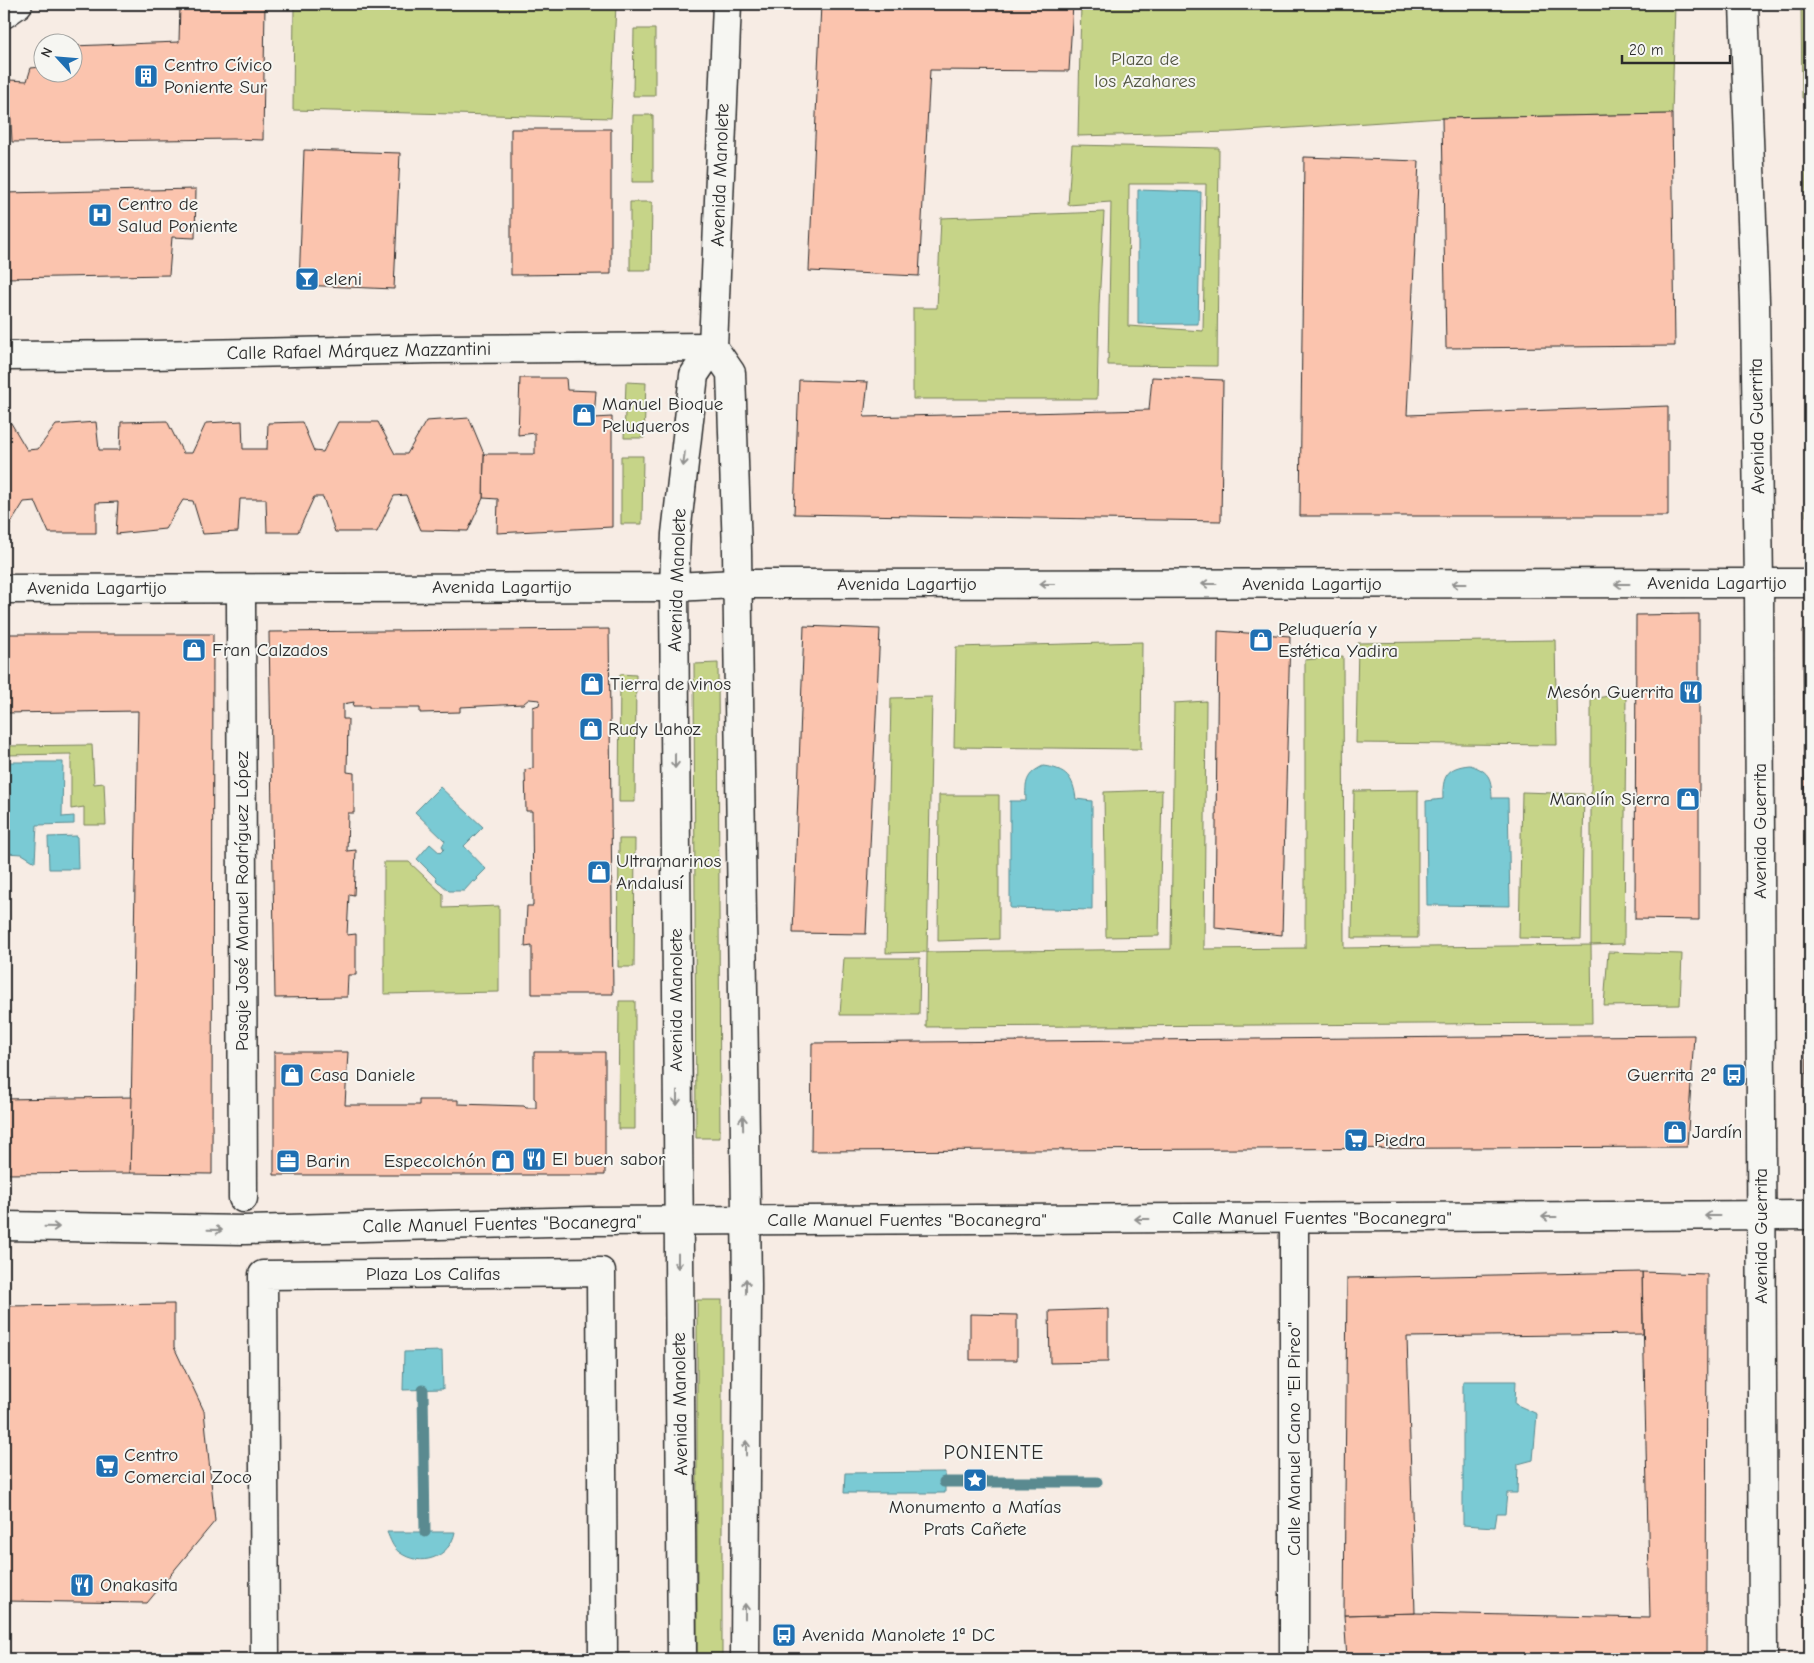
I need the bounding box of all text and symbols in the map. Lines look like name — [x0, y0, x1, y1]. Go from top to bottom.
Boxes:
north arrow — [32, 32, 82, 82]
scale bar — [1622, 32, 1729, 64]
text: 20 m — [1629, 41, 1663, 59]
text: N — [37, 45, 56, 60]
park label: Plaza de los Azahares — [1094, 48, 1196, 92]
place label: Centro Cívico Poniente Sur — [164, 54, 272, 98]
building icon: Centro Cívico Poniente Sur — [133, 63, 159, 89]
street label: Avenida Manolete — [707, 103, 733, 247]
place label: Centro de Salud Poniente — [118, 193, 238, 237]
hospital icon: Centro de Salud Poniente — [87, 202, 113, 228]
bar icon: eleni — [294, 266, 320, 292]
place label: eleni — [324, 268, 362, 290]
street label: Calle Rafael Márquez Mazzantini — [227, 338, 491, 364]
street label: Avenida Guerrita — [1745, 358, 1769, 494]
place label: Manuel Bioque Peluqueros — [602, 393, 723, 437]
shop icon: Manuel Bioque Peluqueros — [571, 402, 597, 428]
one-way arrow — [679, 451, 689, 467]
street label: Avenida Manolete — [664, 508, 690, 652]
street label: Avenida Lagartijo — [1647, 572, 1787, 594]
street label: Avenida Lagartijo — [837, 573, 977, 595]
street label: Avenida Lagartijo — [1242, 573, 1382, 595]
street label: Avenida Lagartijo — [432, 576, 572, 598]
street label: Avenida Lagartijo — [27, 577, 167, 599]
one-way arrow — [1039, 579, 1055, 589]
one-way arrow — [1201, 579, 1218, 589]
one-way arrow — [1451, 579, 1468, 589]
one-way arrow — [1614, 579, 1630, 589]
place label: Peluquería y Estética Yadira — [1278, 618, 1398, 662]
shop icon: Peluquería y Estética Yadira — [1248, 627, 1274, 653]
shop icon: Fran Calzados — [181, 637, 207, 663]
place label: Fran Calzados — [212, 639, 328, 661]
shop icon: Tierra de vinos — [579, 671, 605, 697]
place label: Tierra de vinos — [610, 673, 731, 695]
restaurant icon: Mesón Guerrita — [1678, 679, 1704, 705]
place label: Mesón Guerrita — [1547, 681, 1674, 703]
shop icon: Rudy Lahoz — [578, 716, 604, 742]
place label: Rudy Lahoz — [608, 718, 701, 740]
street label: Pasaje José Manuel Rodríguez López — [231, 751, 253, 1051]
one-way arrow — [670, 753, 679, 769]
street label: Avenida Guerrita — [1749, 763, 1771, 899]
shop icon: Manolín Sierra — [1675, 786, 1701, 812]
place label: Manolín Sierra — [1550, 788, 1670, 810]
place label: Ultramarinos Andalusí — [616, 850, 722, 894]
shop icon: Ultramarinos Andalusí — [586, 859, 612, 885]
street label: Avenida Manolete — [665, 928, 687, 1072]
shop icon: Casa Daniele — [279, 1062, 305, 1088]
bus stop icon: Guerrita 2ª — [1721, 1062, 1747, 1088]
place label: Casa Daniele — [310, 1064, 415, 1086]
place label: Guerrita 2ª — [1627, 1064, 1716, 1086]
one-way arrow — [672, 1090, 682, 1106]
one-way arrow — [738, 1115, 748, 1132]
shop icon: Jardín — [1662, 1119, 1688, 1145]
place label: Jardín — [1692, 1121, 1742, 1143]
supermarket icon: Piedra — [1343, 1127, 1369, 1153]
place label: Piedra — [1374, 1129, 1426, 1151]
restaurant icon: El buen sabor — [521, 1146, 547, 1172]
office icon: Barin — [275, 1148, 301, 1174]
shop icon: Especolchón — [490, 1148, 516, 1174]
place label: El buen sabor — [552, 1148, 666, 1170]
place label: Barin — [306, 1150, 350, 1172]
place label: Especolchón — [384, 1150, 486, 1172]
street label: Avenida Guerrita — [1750, 1168, 1772, 1304]
street label: Calle Manuel Fuentes "Bocanegra" — [1172, 1207, 1452, 1229]
street label: Calle Manuel Fuentes "Bocanegra" — [767, 1209, 1047, 1231]
street label: Calle Manuel Fuentes "Bocanegra" — [362, 1211, 642, 1237]
one-way arrow — [1704, 1211, 1720, 1221]
one-way arrow — [1541, 1212, 1558, 1222]
one-way arrow — [1134, 1214, 1150, 1224]
one-way arrow — [44, 1222, 60, 1232]
one-way arrow — [207, 1225, 223, 1234]
one-way arrow — [673, 1252, 683, 1269]
street label: Plaza Los Califas — [366, 1263, 500, 1285]
one-way arrow — [741, 1278, 751, 1294]
street label: Calle Manuel Cano "El Pireo" — [1283, 1322, 1305, 1556]
street label: Avenida Manolete — [668, 1332, 692, 1476]
one-way arrow — [741, 1440, 751, 1456]
district label: PONIENTE — [944, 1441, 1044, 1464]
place label: Centro Comercial Zoco — [124, 1444, 252, 1488]
supermarket icon: Centro Comercial Zoco — [94, 1453, 120, 1479]
place icon: Monumento a Matías Prats Cañete — [962, 1467, 988, 1493]
place label: Monumento a Matías Prats Cañete — [889, 1496, 1061, 1540]
restaurant icon: Onakasita — [69, 1572, 95, 1598]
place label: Onakasita — [100, 1574, 178, 1596]
one-way arrow — [740, 1603, 750, 1619]
bus stop icon: Avenida Manolete 1ª DC — [771, 1622, 797, 1648]
place label: Avenida Manolete 1ª DC — [802, 1624, 995, 1646]

